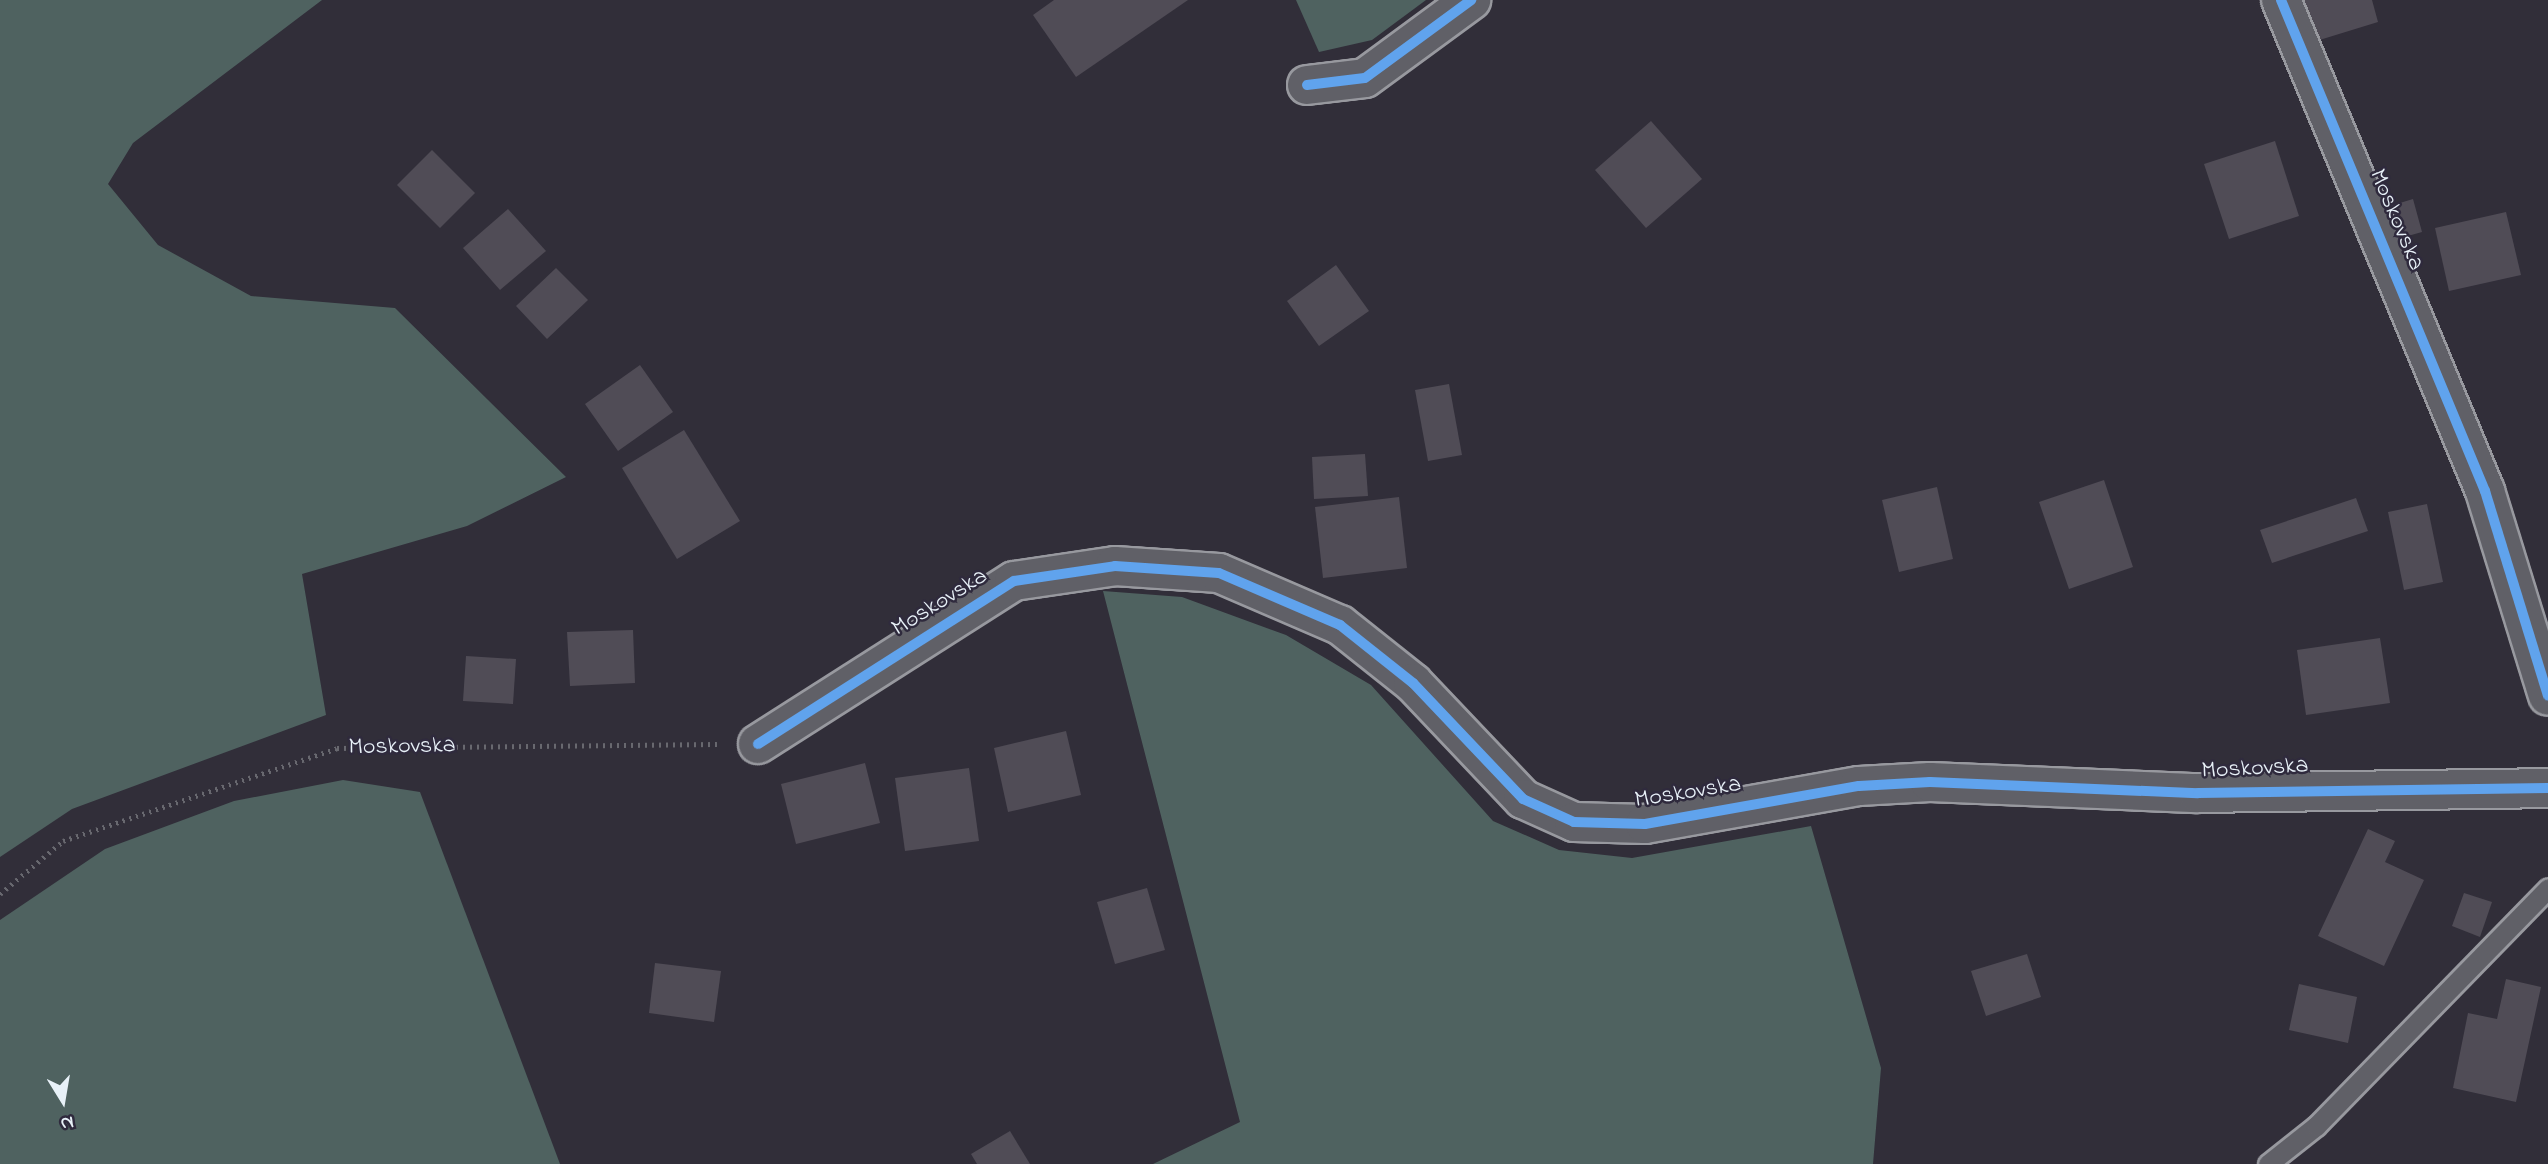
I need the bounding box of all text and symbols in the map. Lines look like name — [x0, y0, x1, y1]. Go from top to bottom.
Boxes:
street label: Moskovska — [2362, 165, 2430, 275]
street label: Moskovska — [887, 562, 993, 644]
street label: Moskovska — [348, 732, 456, 762]
street label: Moskovska — [2201, 752, 2309, 786]
street label: Moskovska — [1633, 770, 1743, 816]
north arrow — [28, 1066, 98, 1136]
text: N — [58, 1108, 76, 1137]

